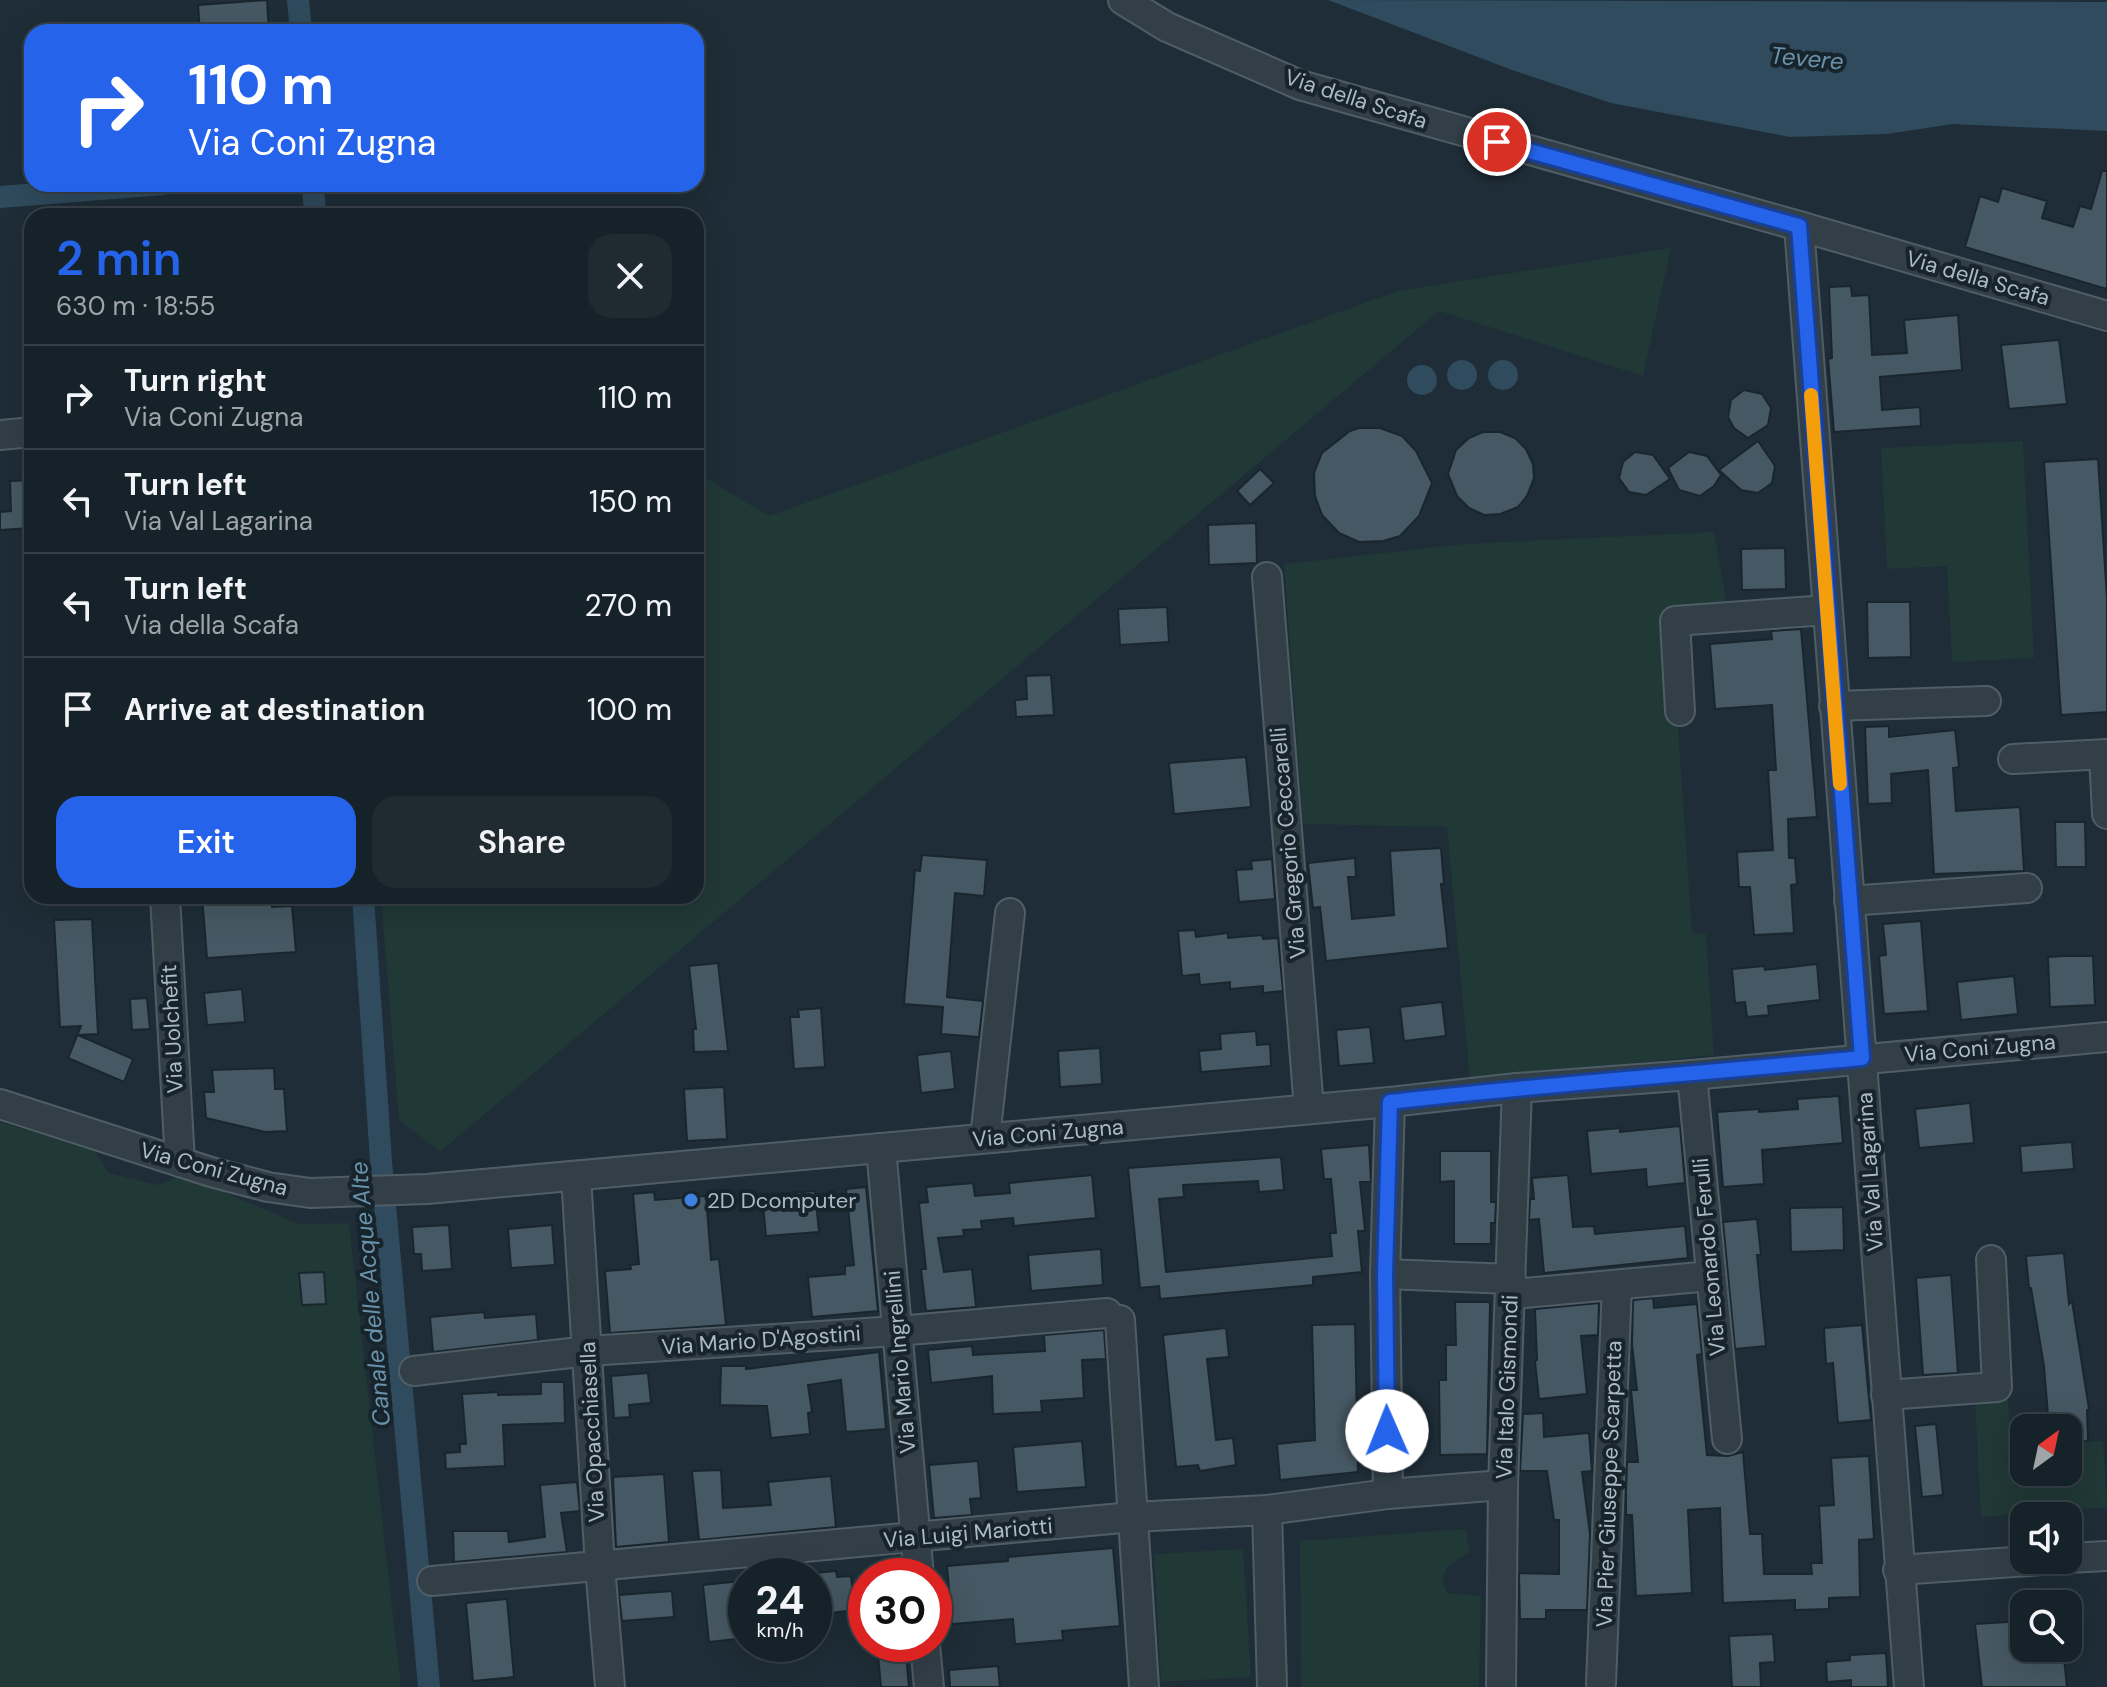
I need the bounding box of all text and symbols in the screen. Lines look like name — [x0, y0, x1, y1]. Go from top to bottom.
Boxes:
water label: Tevere — [1769, 39, 1845, 77]
text: 110 m — [188, 48, 334, 121]
icon: right — [56, 56, 160, 160]
street label: Via della Scafa — [1281, 62, 1431, 136]
pin — [1463, 108, 1531, 176]
text: Via Coni Zugna — [188, 119, 436, 166]
icon: arrive — [1475, 120, 1519, 164]
text: 2 min — [56, 227, 182, 290]
button: close — [588, 234, 672, 318]
street label: Via della Scafa — [1903, 244, 2053, 312]
text: 630 m · 18:55 — [56, 289, 215, 323]
text: Turn right — [124, 361, 267, 400]
icon: right — [56, 375, 100, 419]
text: 110 m — [598, 378, 672, 417]
text: Via Coni Zugna — [124, 400, 303, 434]
text: Turn left — [124, 465, 247, 504]
icon: left — [56, 479, 100, 523]
text: 150 m — [589, 482, 672, 521]
text: Via Val Lagarina — [124, 504, 313, 538]
text: Turn left — [124, 569, 247, 608]
icon: left — [56, 583, 100, 627]
text: 270 m — [584, 586, 672, 625]
text: Via della Scafa — [124, 608, 299, 642]
icon: arrive — [56, 687, 100, 731]
text: Arrive at destination — [124, 690, 425, 729]
text: 100 m — [587, 690, 672, 729]
street label: Via Gregorio Ceccarelli — [1263, 726, 1313, 960]
button: Exit — [56, 796, 356, 888]
button: Share — [372, 796, 672, 888]
street label: Via Uolchefit — [154, 964, 190, 1094]
street label: Via Coni Zugna — [1903, 1027, 2057, 1069]
street label: Via Val Lagarina — [1850, 1091, 1890, 1253]
street label: Via Coni Zugna — [971, 1112, 1125, 1154]
street label: Via Coni Zugna — [137, 1135, 291, 1203]
street label: Via Leonardo Ferulli — [1686, 1157, 1732, 1357]
water label: Canale delle Acque Alte — [343, 1160, 397, 1428]
place label: 2D Dcomputer — [707, 1186, 856, 1215]
marker: 2D Dcomputer — [682, 1191, 700, 1209]
street label: Via Mario Ingrellini — [878, 1269, 922, 1455]
street label: Via Italo Gismondi — [1489, 1294, 1525, 1480]
street label: Via Mario D'Agostini — [660, 1319, 862, 1361]
street label: Via Pier Giuseppe Scarpetta — [1590, 1340, 1628, 1628]
street label: Via Opacchiasella — [573, 1341, 611, 1523]
position arrow — [1345, 1389, 1429, 1473]
north arrow — [2010, 1414, 2082, 1486]
map controls — [2010, 1414, 2082, 1662]
button: sound — [2010, 1502, 2082, 1574]
street label: Via Luigi Mariotti — [882, 1511, 1054, 1555]
speed limit sign: 30 — [848, 1558, 952, 1662]
text: 24 — [756, 1574, 804, 1626]
button: search — [2010, 1590, 2082, 1662]
text: km/h — [756, 1617, 804, 1643]

